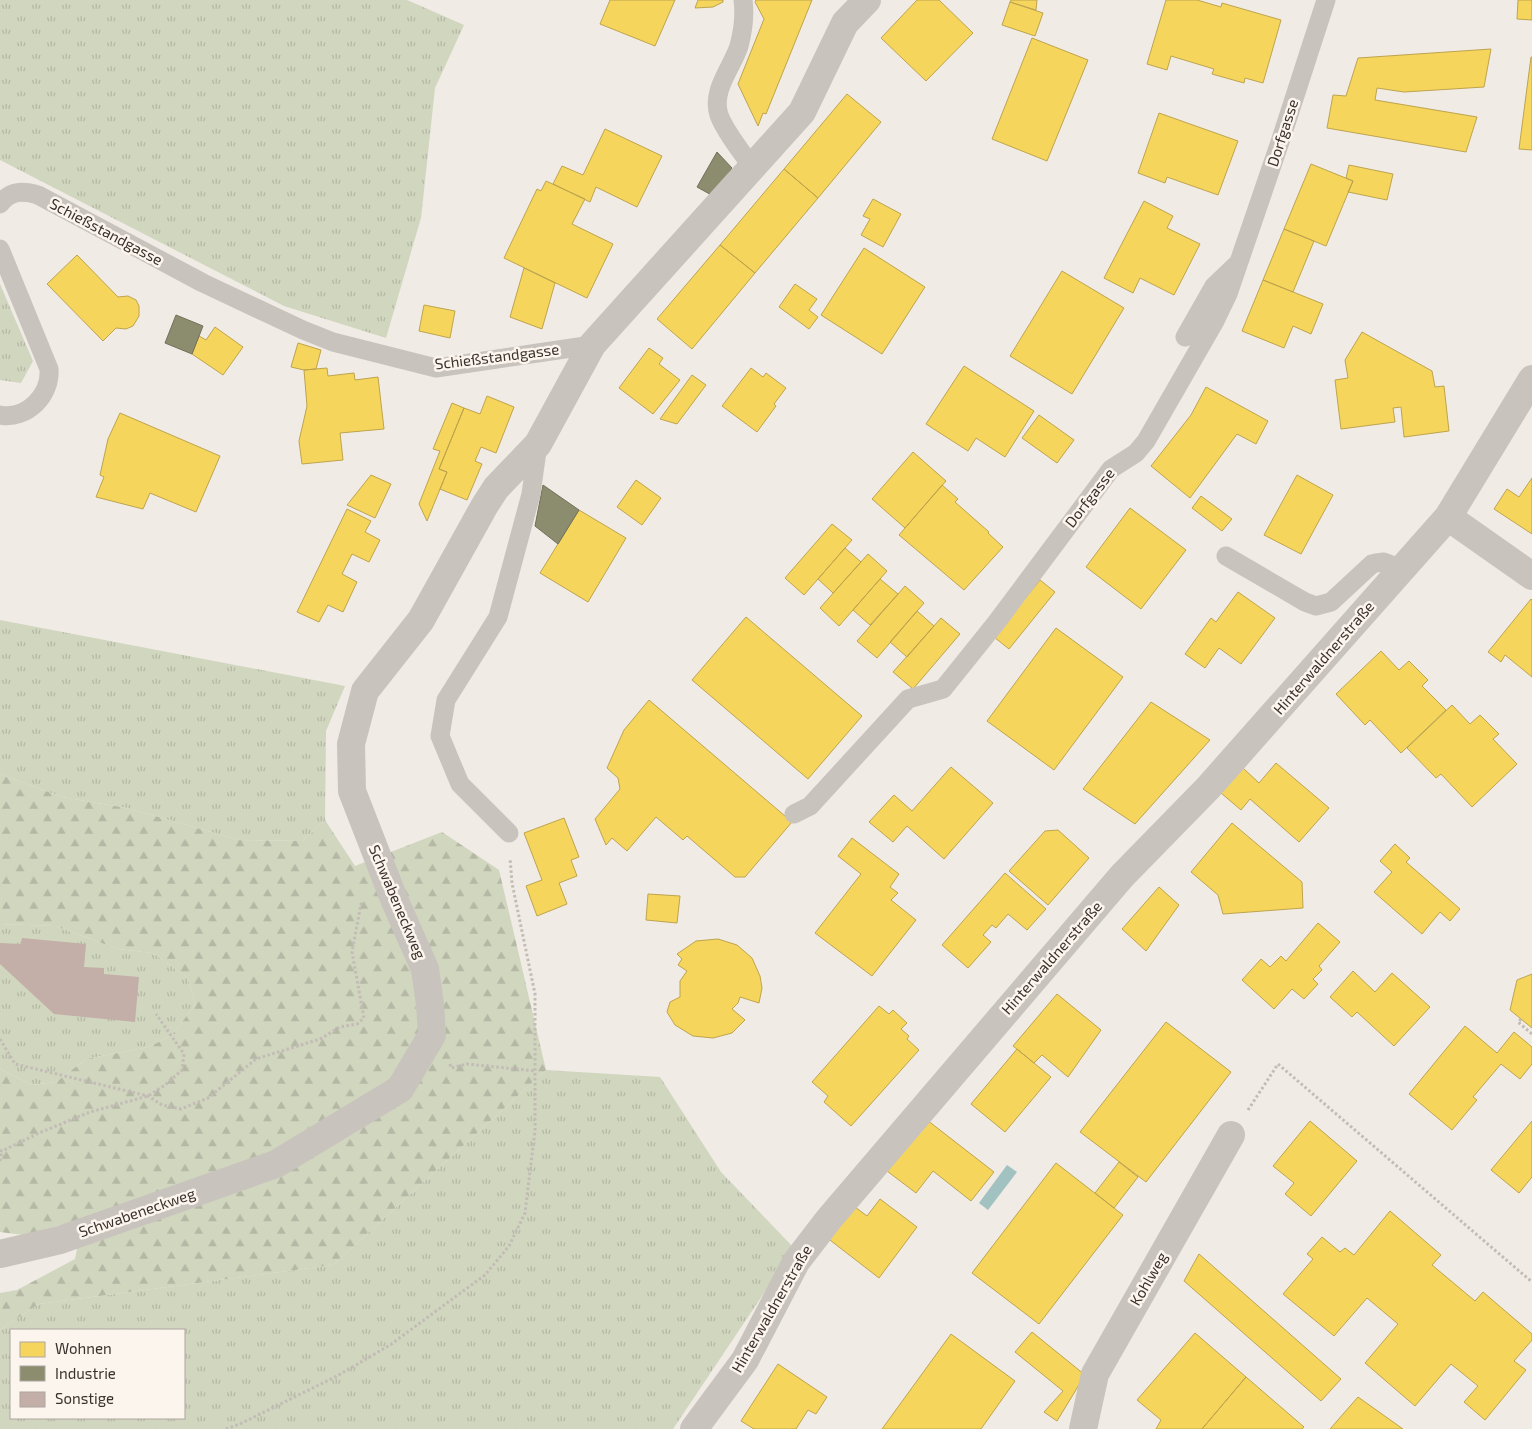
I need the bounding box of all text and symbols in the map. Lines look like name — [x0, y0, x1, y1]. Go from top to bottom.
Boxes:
street label: Dorfgasse — [1263, 97, 1301, 169]
street label: Schießstandgasse — [47, 194, 166, 268]
street label: Schießstandgasse — [434, 339, 560, 373]
street label: Dorfgasse — [1061, 464, 1118, 531]
street label: Hinterwaldnerstraße — [1269, 597, 1377, 718]
street label: Schwabeneckweg — [366, 842, 430, 962]
street label: Hinterwaldnerstraße — [997, 897, 1105, 1018]
street label: Schwabeneckweg — [76, 1183, 198, 1240]
street label: Hinterwaldnerstraße — [727, 1241, 815, 1376]
street label: Kohlweg — [1126, 1248, 1171, 1309]
legend — [10, 1329, 185, 1419]
text: Wohnen — [55, 1339, 112, 1357]
text: Industrie — [55, 1364, 116, 1382]
text: Sonstige — [55, 1389, 114, 1407]

